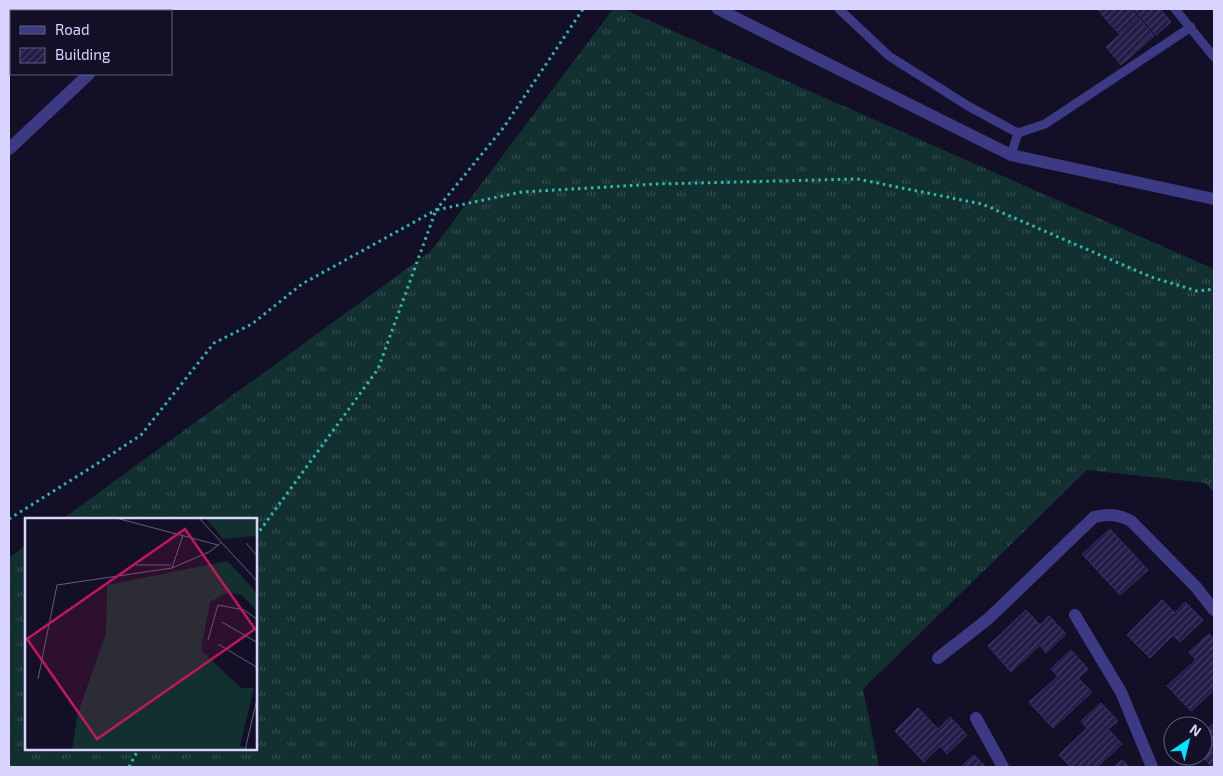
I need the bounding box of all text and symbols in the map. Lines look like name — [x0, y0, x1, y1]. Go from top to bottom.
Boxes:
legend — [10, 10, 172, 75]
text: Road — [55, 20, 90, 38]
text: Building — [55, 45, 111, 63]
inset map — [25, 518, 258, 751]
north arrow — [1163, 716, 1213, 766]
text: N — [1187, 720, 1205, 740]

